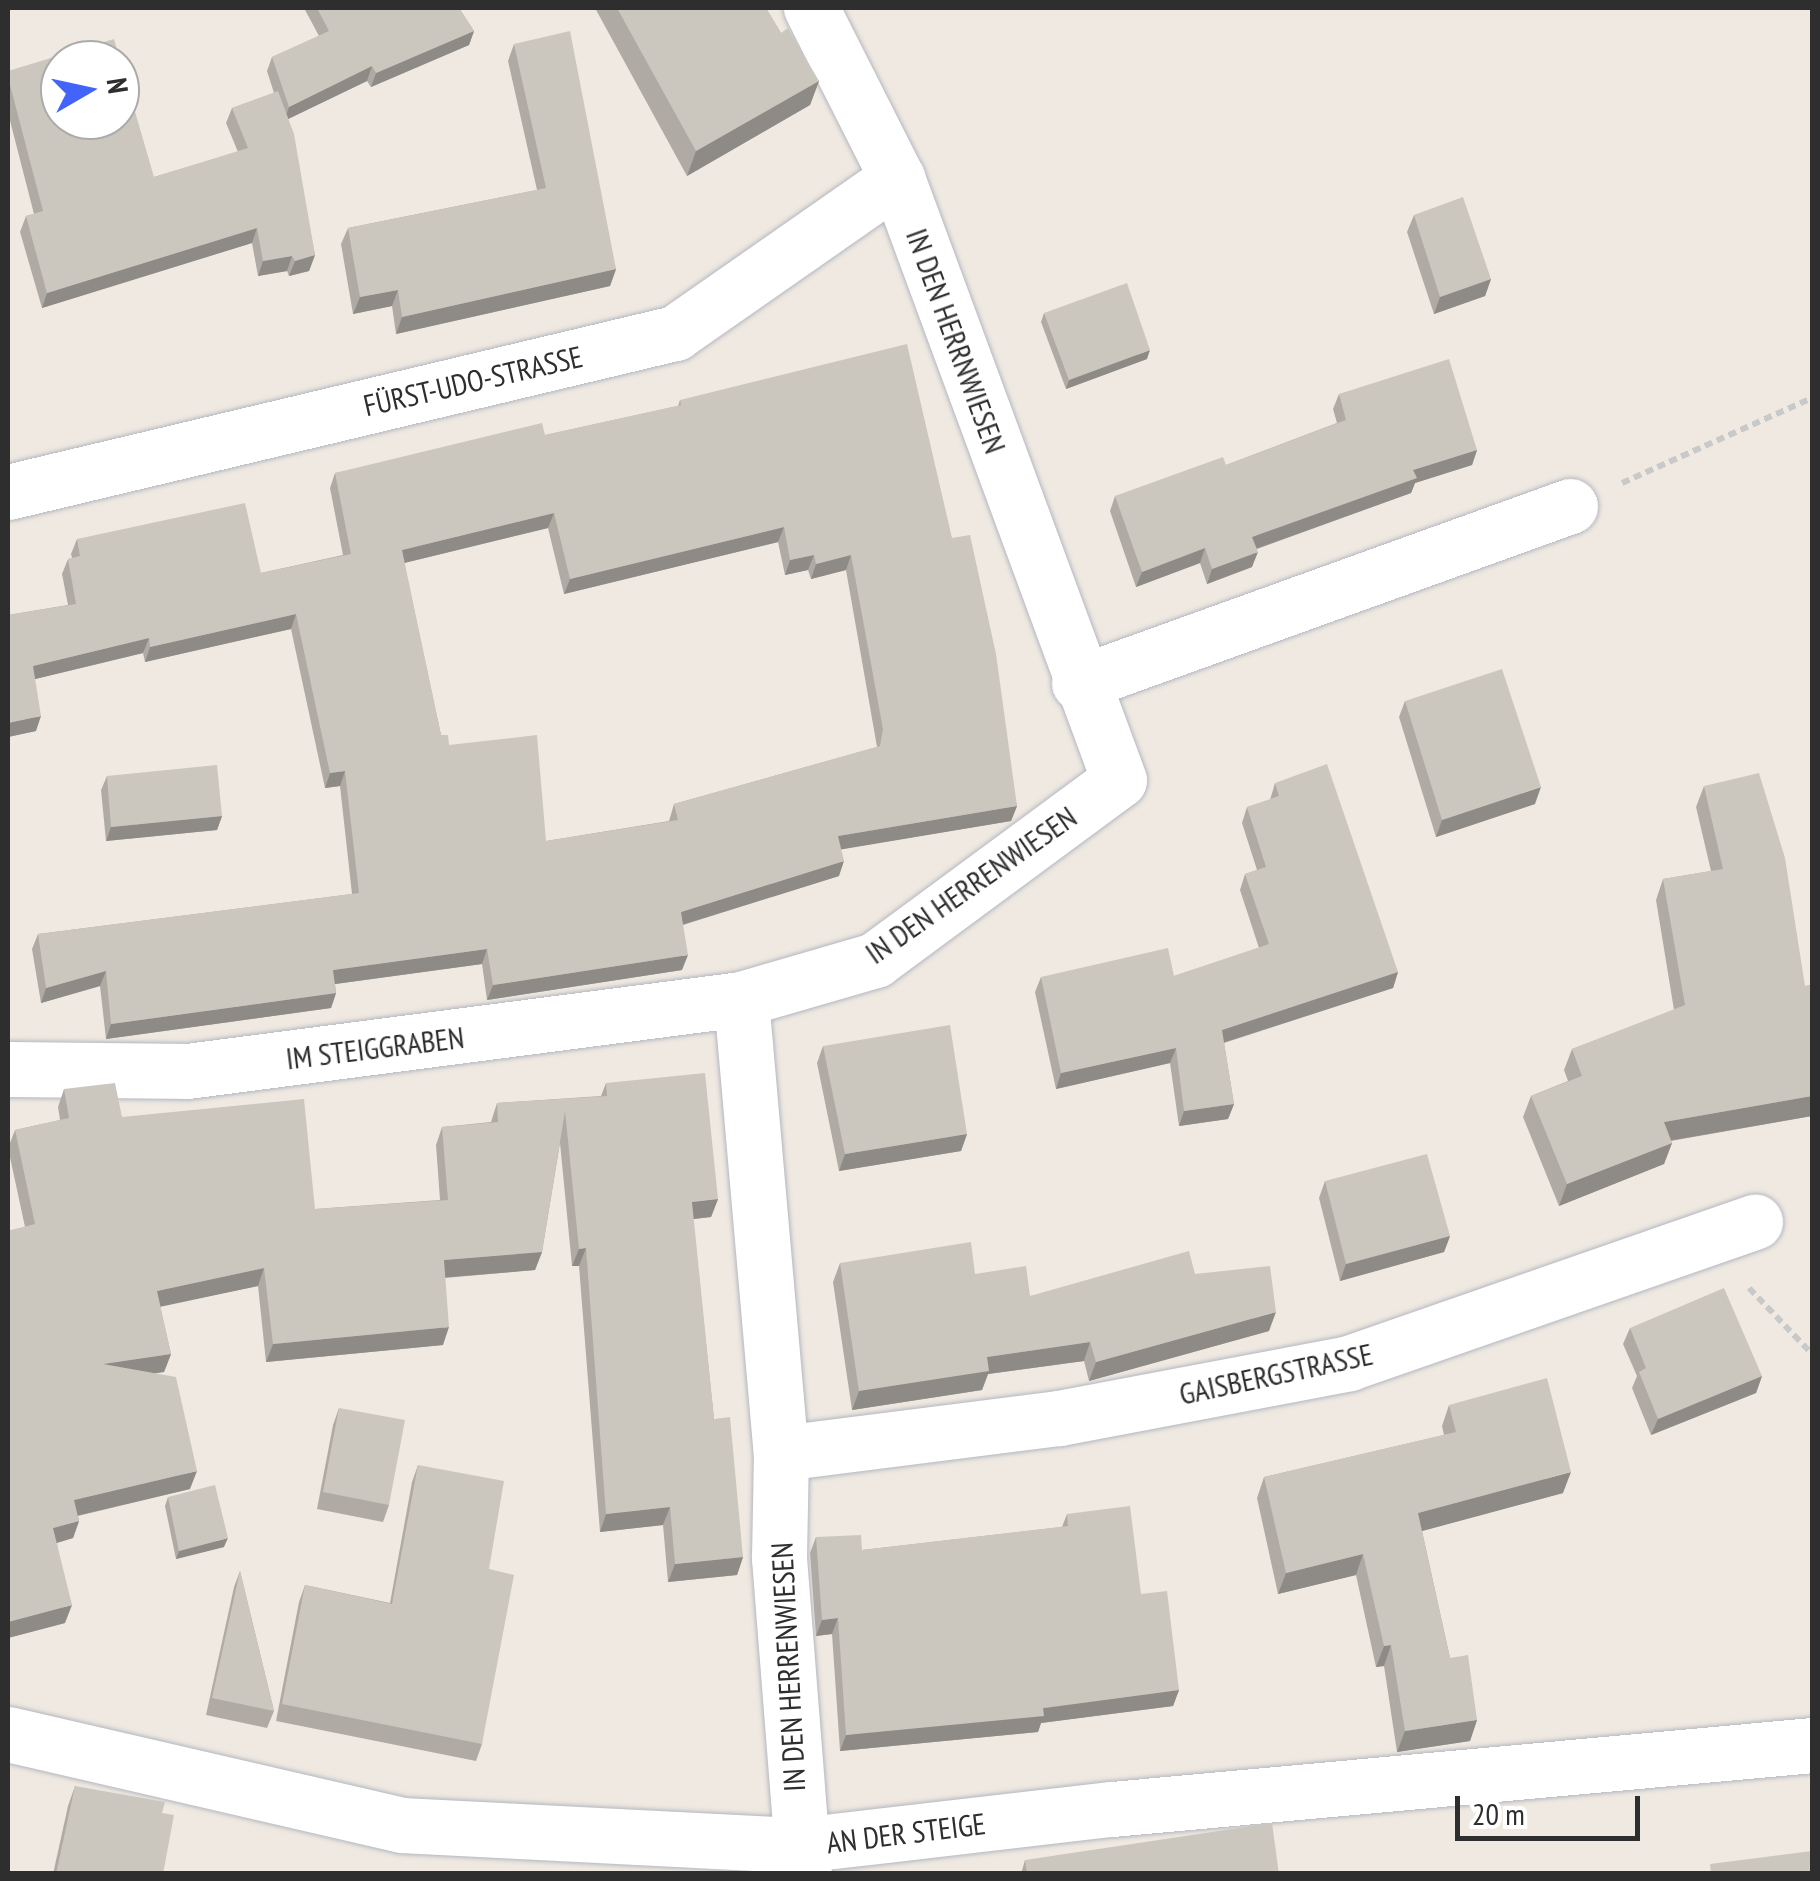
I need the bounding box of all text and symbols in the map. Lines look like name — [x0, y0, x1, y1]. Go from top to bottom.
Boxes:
north arrow — [40, 40, 140, 140]
text: N — [99, 75, 138, 96]
street label: IN DEN HERRNWIESEN — [899, 224, 1013, 458]
street label: FÜRST-UDO-STRASSE — [360, 338, 586, 424]
street label: IN DEN HERRENWIESEN — [859, 799, 1083, 971]
street label: IM STEIGGRABEN — [284, 1019, 466, 1077]
street label: GAISBERGSTRASSE — [1176, 1336, 1376, 1412]
street label: IN DEN HERRENWIESEN — [764, 1542, 812, 1792]
scale bar — [1460, 1776, 1645, 1838]
text: 20 m — [1472, 1794, 1525, 1833]
street label: AN DER STEIGE — [824, 1805, 988, 1861]

